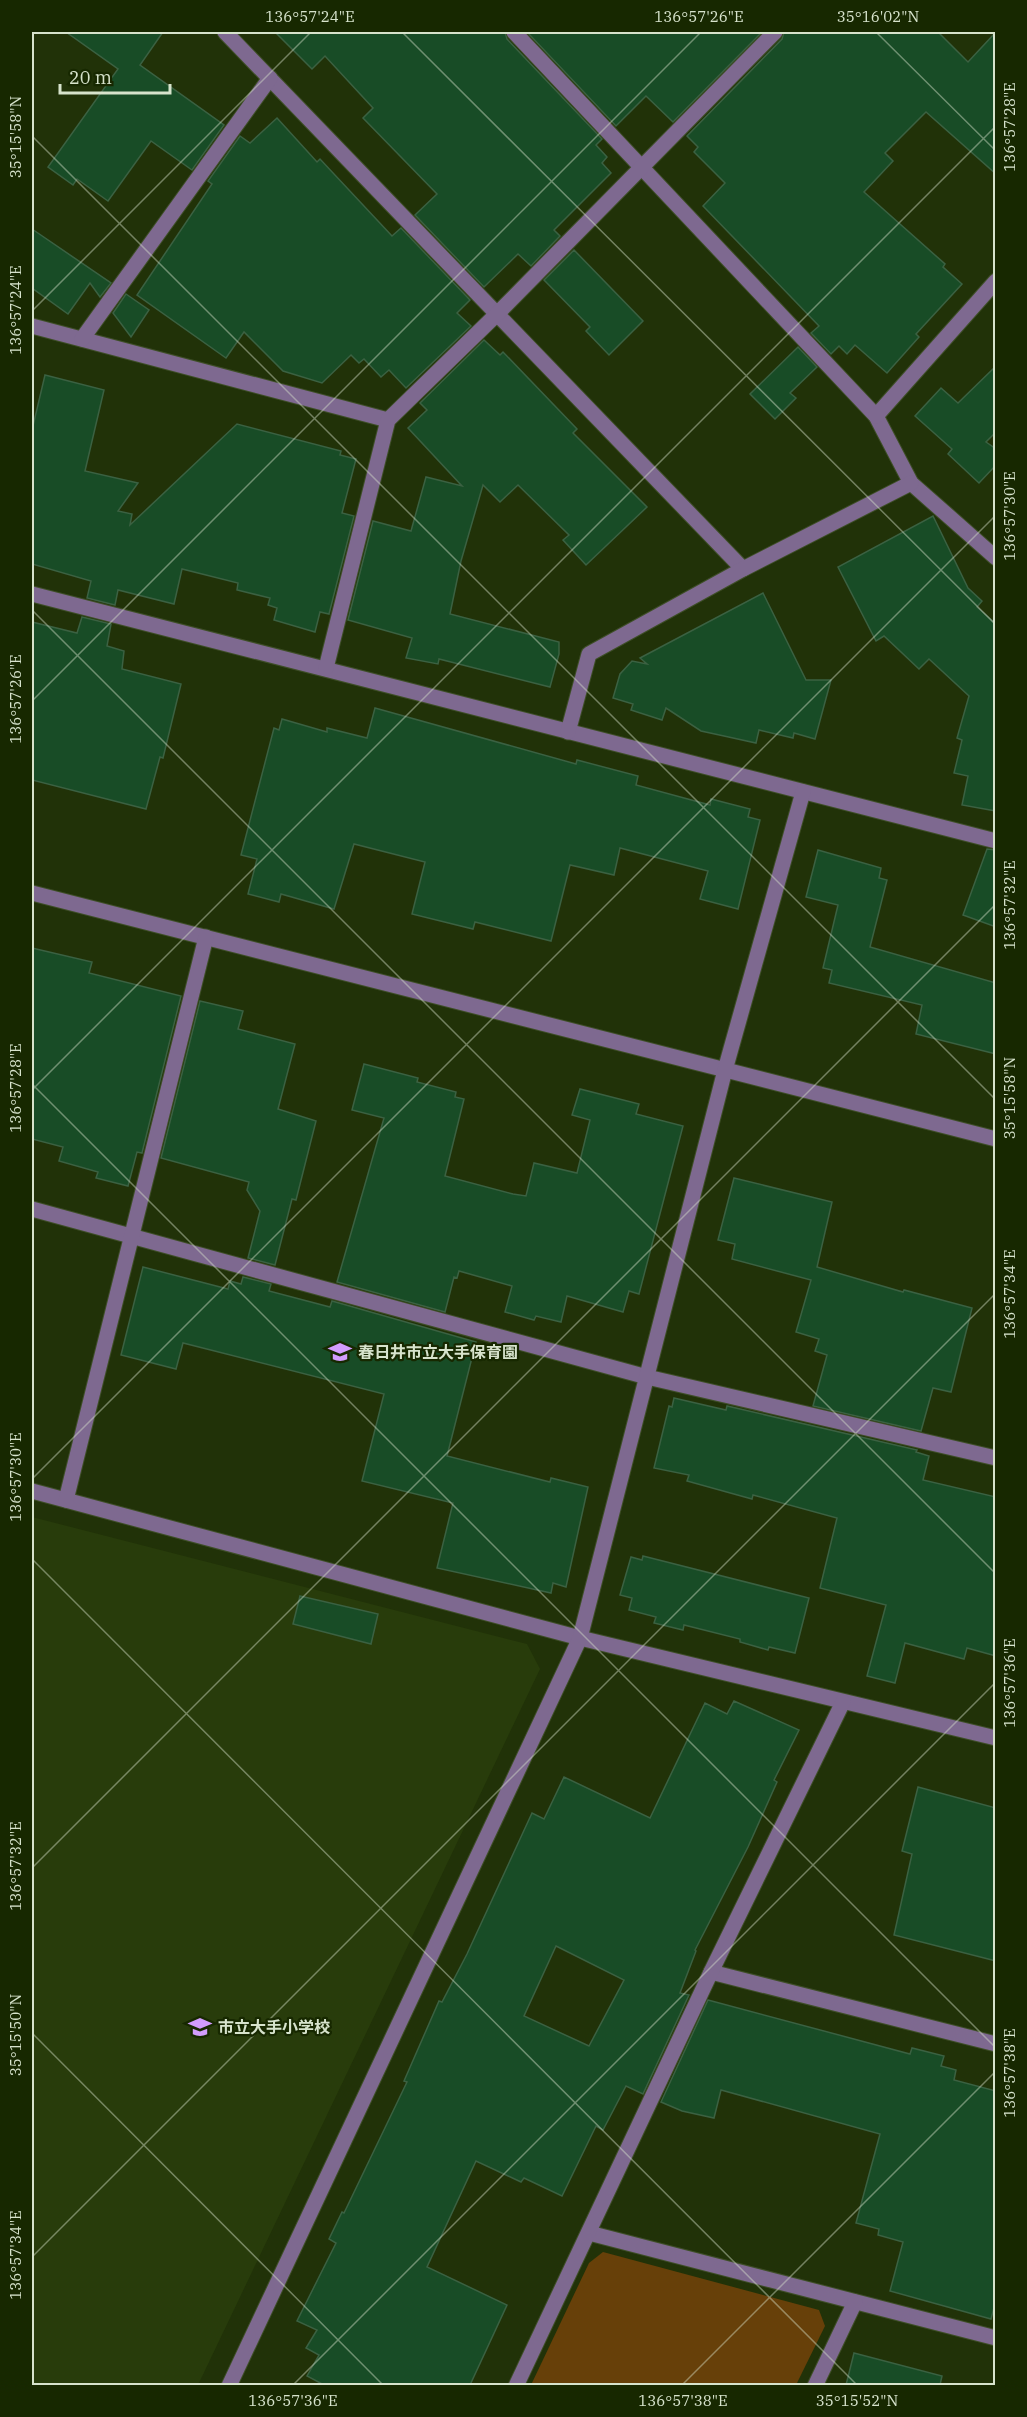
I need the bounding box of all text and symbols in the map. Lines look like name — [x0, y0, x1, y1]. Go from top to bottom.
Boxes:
text: 136°57'24"E — [265, 7, 355, 26]
text: 136°57'26"E — [654, 7, 744, 26]
text: 35°16'02"N — [837, 7, 919, 26]
scale bar — [60, 57, 170, 95]
text: 20 m — [69, 66, 112, 89]
text: 136°57'28"E — [1000, 82, 1019, 172]
text: 35°15'58"N — [6, 96, 25, 178]
text: 136°57'24"E — [6, 265, 25, 355]
text: 136°57'30"E — [1000, 471, 1019, 561]
text: 136°57'26"E — [6, 654, 25, 744]
text: 136°57'32"E — [1000, 860, 1019, 950]
text: 136°57'28"E — [6, 1043, 25, 1133]
text: 35°15'58"N — [1000, 1057, 1019, 1139]
text: 136°57'34"E — [1000, 1249, 1019, 1339]
school or university icon: 春日井市立大手保育園 — [327, 1339, 353, 1365]
place label: 春日井市立大手保育園 — [358, 1342, 518, 1362]
text: 136°57'30"E — [6, 1432, 25, 1522]
text: 136°57'36"E — [1000, 1638, 1019, 1728]
text: 136°57'32"E — [6, 1821, 25, 1911]
text: 35°15'50"N — [6, 1994, 25, 2076]
school or university icon: 市立大手小学校 — [187, 2014, 213, 2040]
place label: 市立大手小学校 — [218, 2017, 330, 2037]
text: 136°57'38"E — [1000, 2028, 1019, 2118]
text: 136°57'34"E — [6, 2210, 25, 2300]
text: 136°57'36"E — [248, 2391, 338, 2410]
text: 136°57'38"E — [638, 2391, 728, 2410]
text: 35°15'52"N — [816, 2391, 898, 2410]

